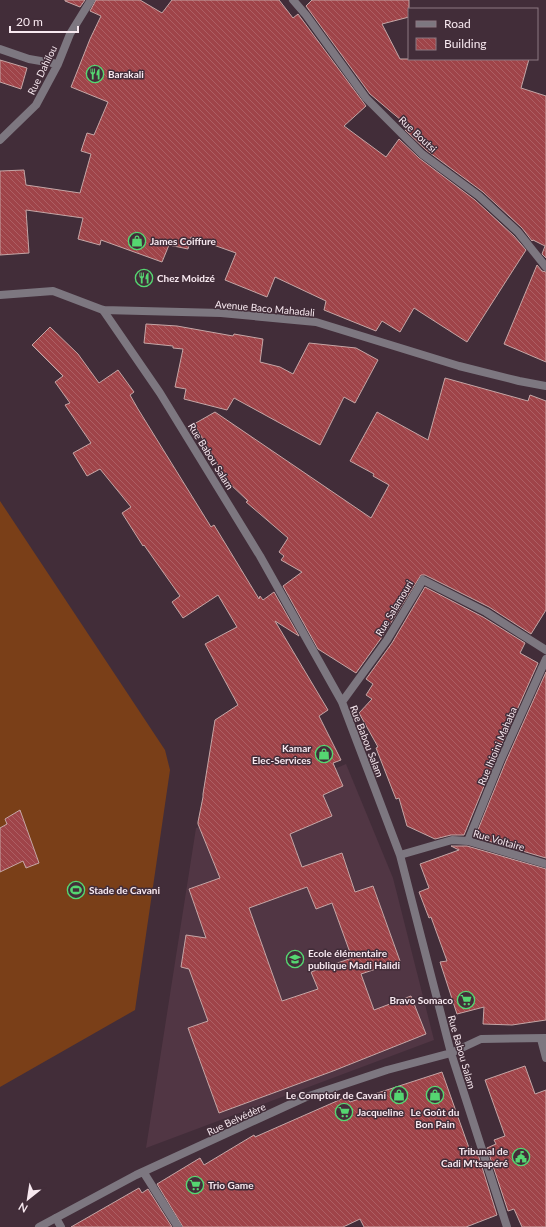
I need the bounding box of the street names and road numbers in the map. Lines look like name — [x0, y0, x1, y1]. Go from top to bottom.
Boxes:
street label: Rue Dahilou — [25, 43, 59, 97]
street label: Rue Boutsi — [397, 113, 439, 155]
street label: Avenue Baco Mahadali — [215, 298, 315, 318]
street label: Rue Babou Salam — [186, 421, 236, 491]
street label: Rue Salamouri — [373, 578, 415, 638]
street label: Rue Babou Salam — [348, 703, 386, 779]
street label: Rue Ihioini Mahaba — [475, 705, 519, 787]
street label: Rue Voltaire — [472, 827, 526, 853]
street label: Rue Babou Salam — [446, 1014, 478, 1090]
street label: Rue Belvédère — [205, 1100, 267, 1138]

